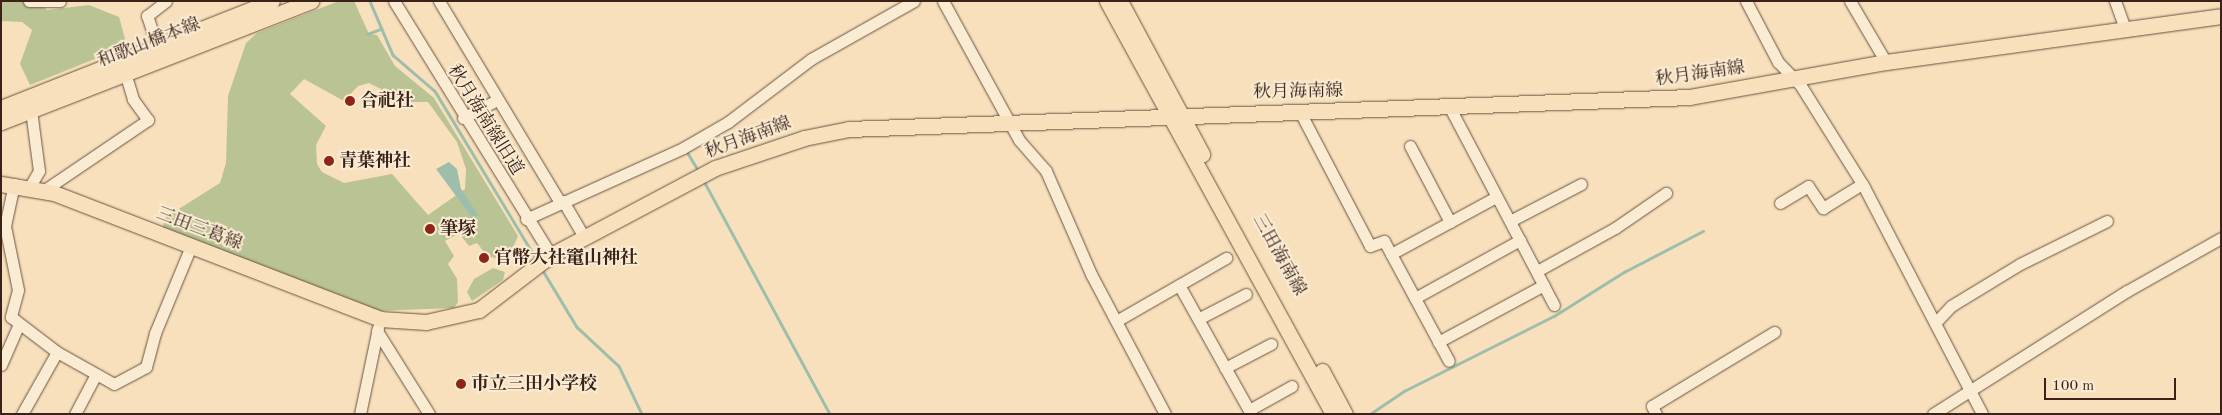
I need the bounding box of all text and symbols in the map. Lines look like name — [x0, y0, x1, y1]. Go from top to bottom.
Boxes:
street label: 和歌山橋本線 — [95, 14, 203, 72]
street label: 秋月海南線 — [1654, 57, 1746, 91]
street label: 秋月海南線旧道 — [442, 61, 528, 179]
street label: 秋月海南線 — [1253, 80, 1343, 104]
place label: 合祀社 — [360, 90, 414, 112]
marker: 合祀社 — [344, 95, 356, 107]
street label: 秋月海南線 — [702, 112, 794, 164]
place label: 青葉神社 — [339, 150, 411, 172]
marker: 青葉神社 — [323, 155, 335, 167]
street label: 三田三葛線 — [153, 203, 245, 255]
street label: 三田海南線 — [1248, 210, 1310, 300]
place label: 筆塚 — [440, 218, 476, 240]
marker: 筆塚 — [424, 223, 436, 235]
place label: 官幣大社竃山神社 — [494, 247, 638, 269]
marker: 官幣大社竃山神社 — [478, 252, 490, 264]
scale bar — [2047, 368, 2180, 400]
place label: 市立三田小学校 — [471, 373, 597, 395]
marker: 市立三田小学校 — [455, 378, 467, 390]
text: 100 m — [2052, 379, 2094, 394]

